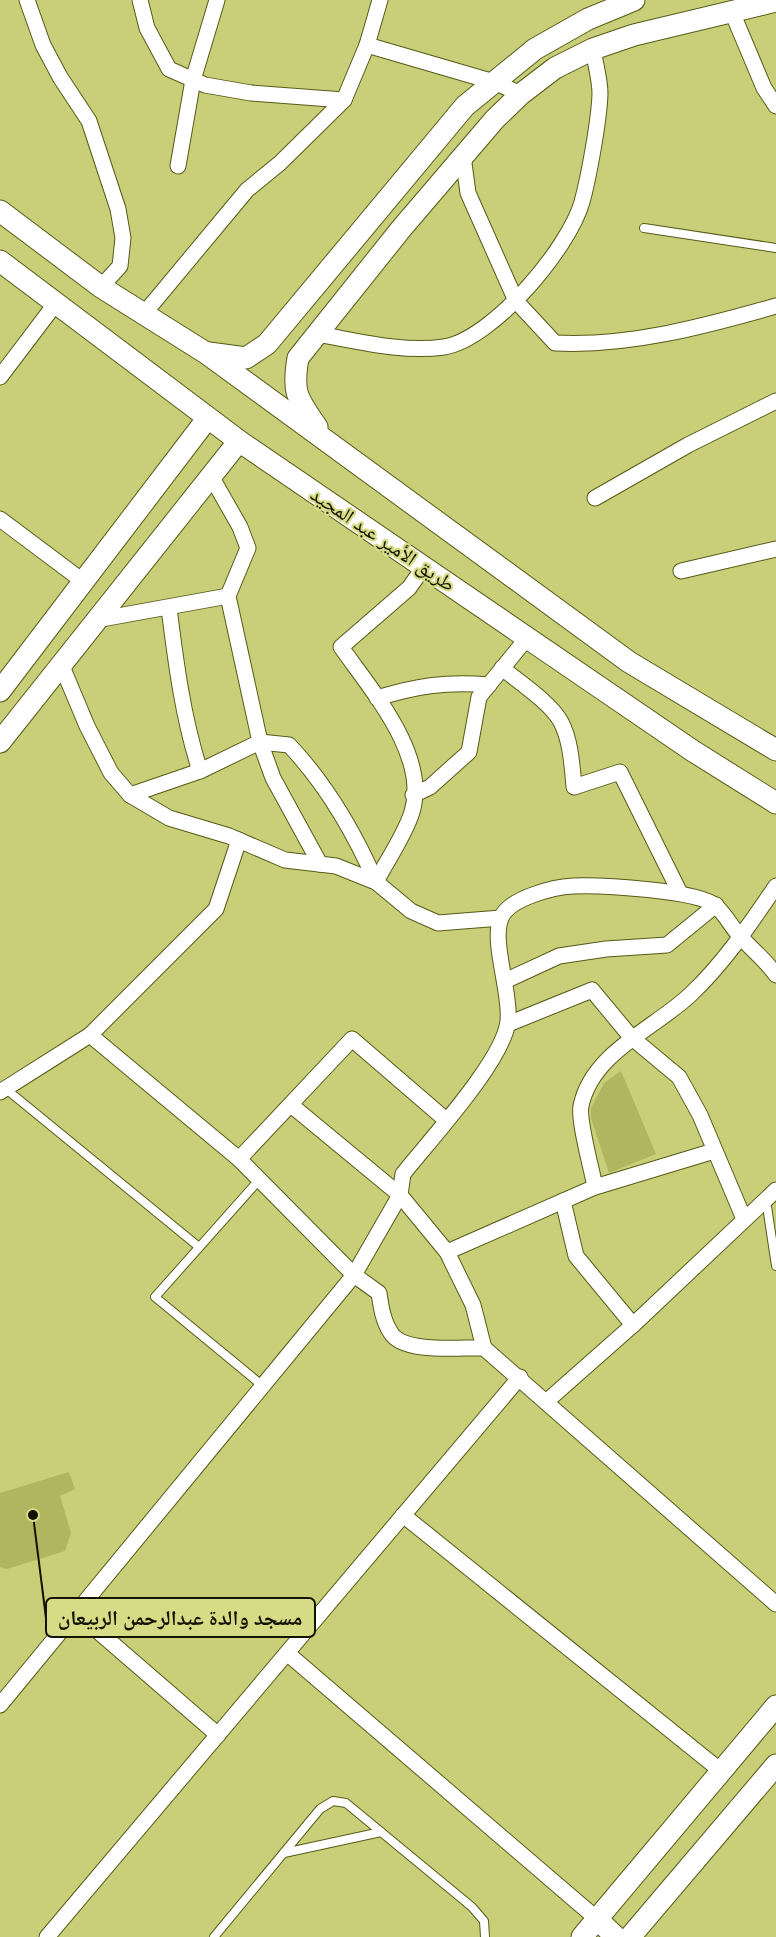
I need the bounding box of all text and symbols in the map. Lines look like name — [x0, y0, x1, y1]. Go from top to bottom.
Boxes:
street label: طريق الأمير عبد المجيد — [306, 482, 460, 596]
callout: مسجد والدة عبدالرحمن الربيعان — [46, 1598, 315, 1637]
text: مسجد والدة عبدالرحمن الربيعان — [58, 1605, 302, 1631]

